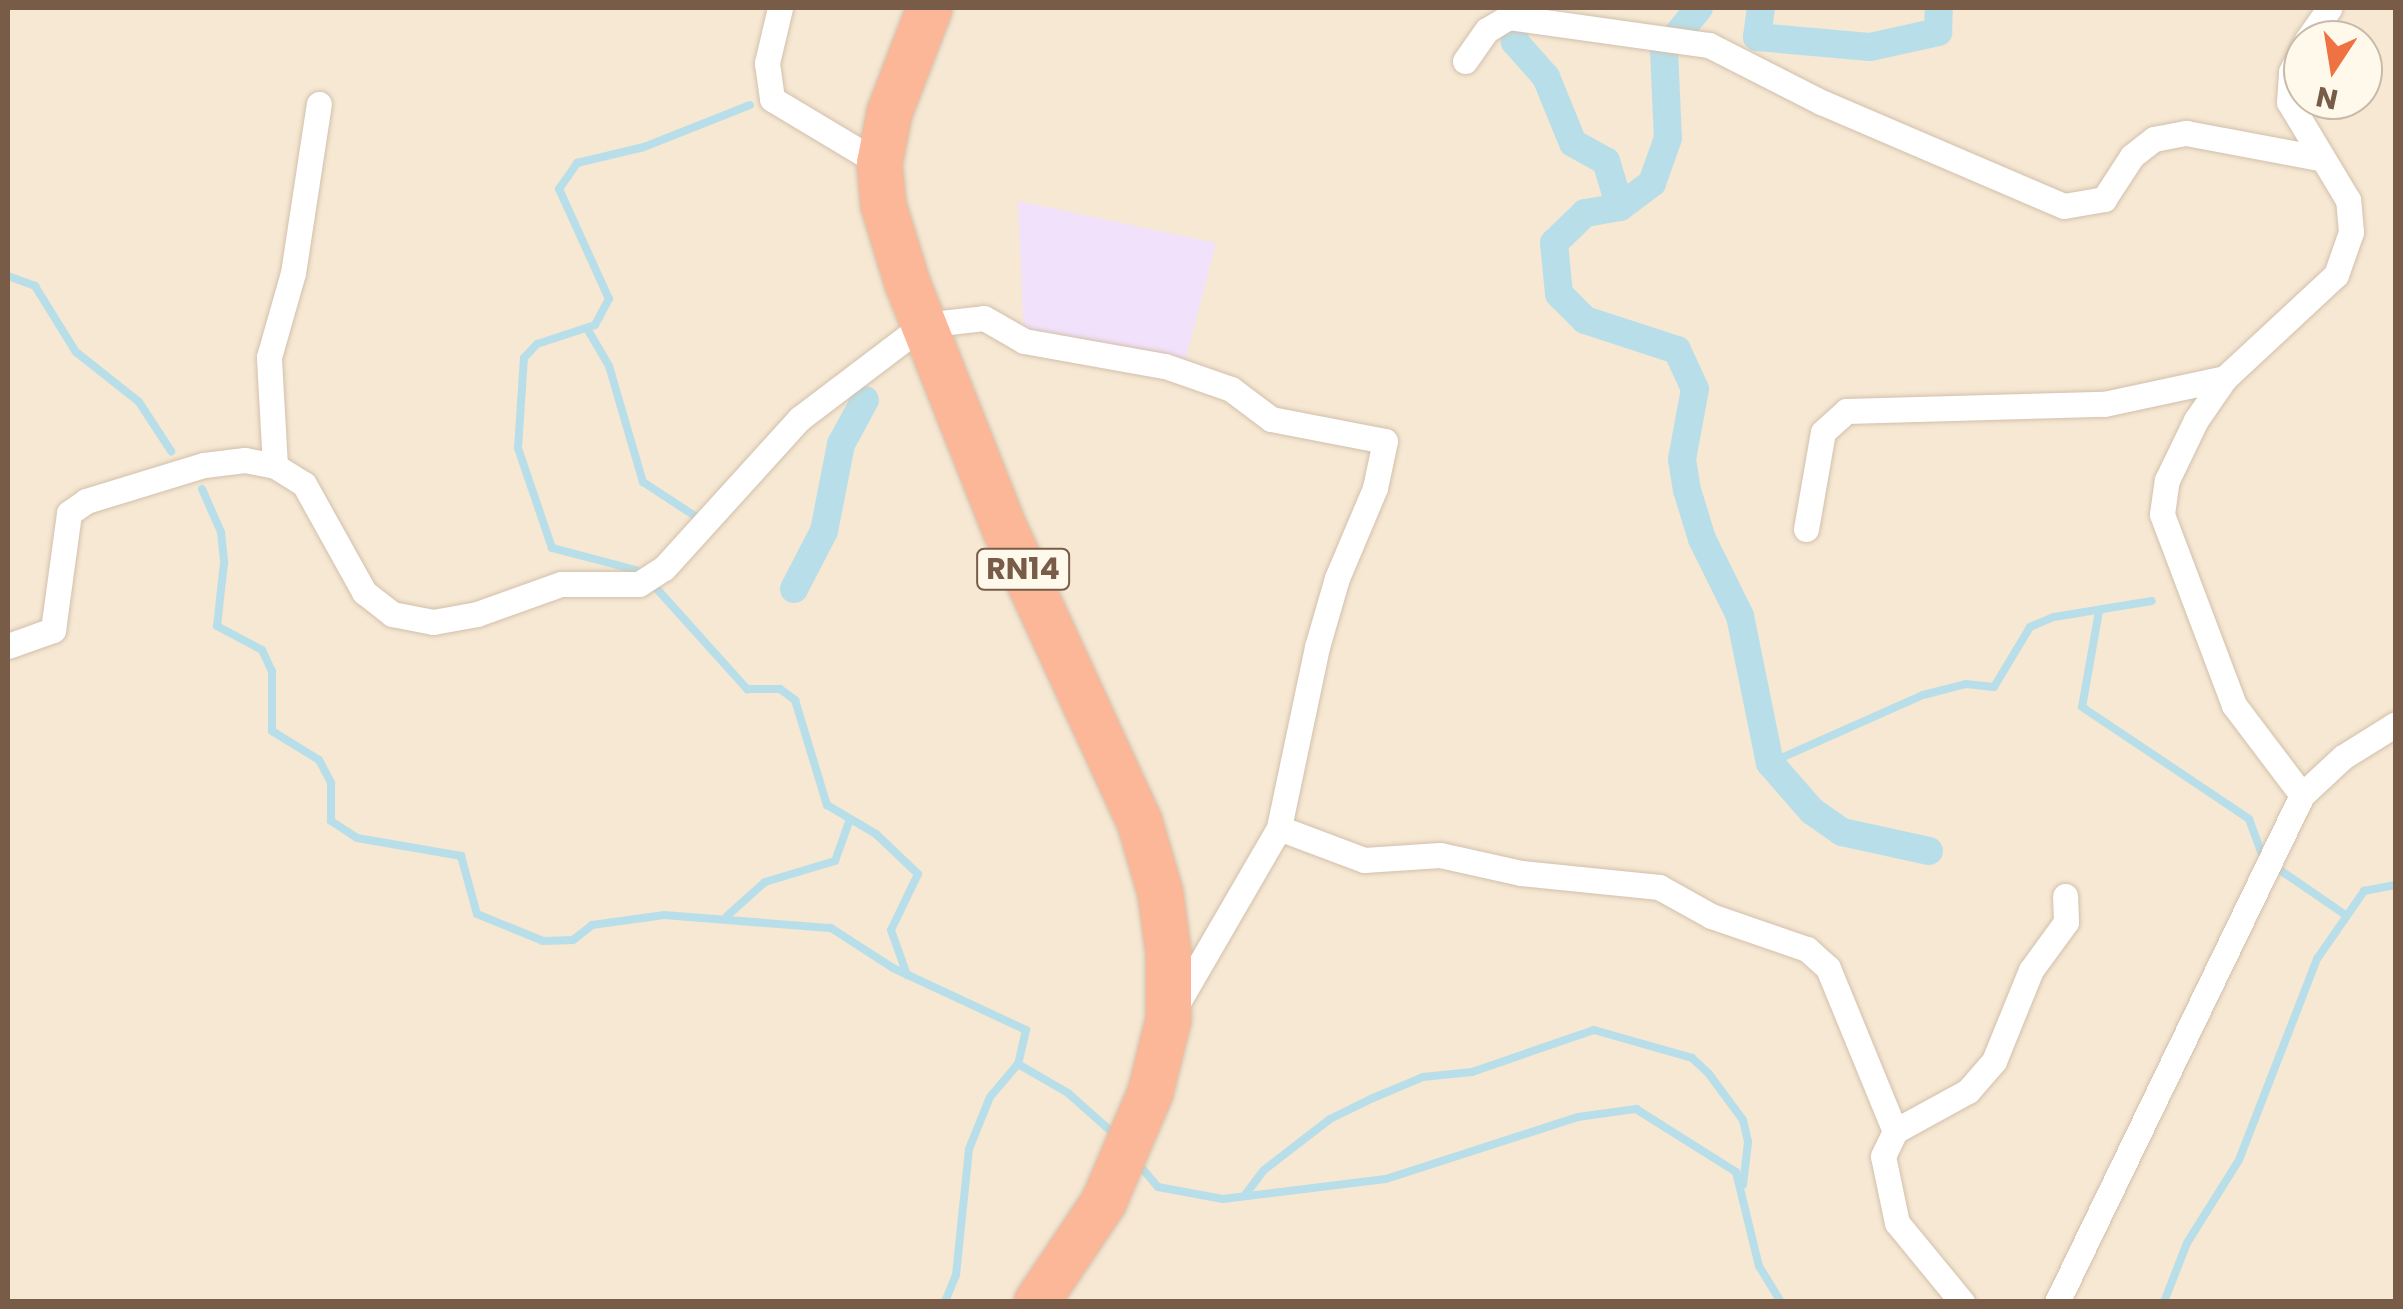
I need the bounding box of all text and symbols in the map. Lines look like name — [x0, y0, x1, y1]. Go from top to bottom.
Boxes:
north arrow — [2283, 20, 2383, 120]
text: N — [2313, 77, 2341, 119]
road number: RN14 — [976, 544, 1070, 594]

